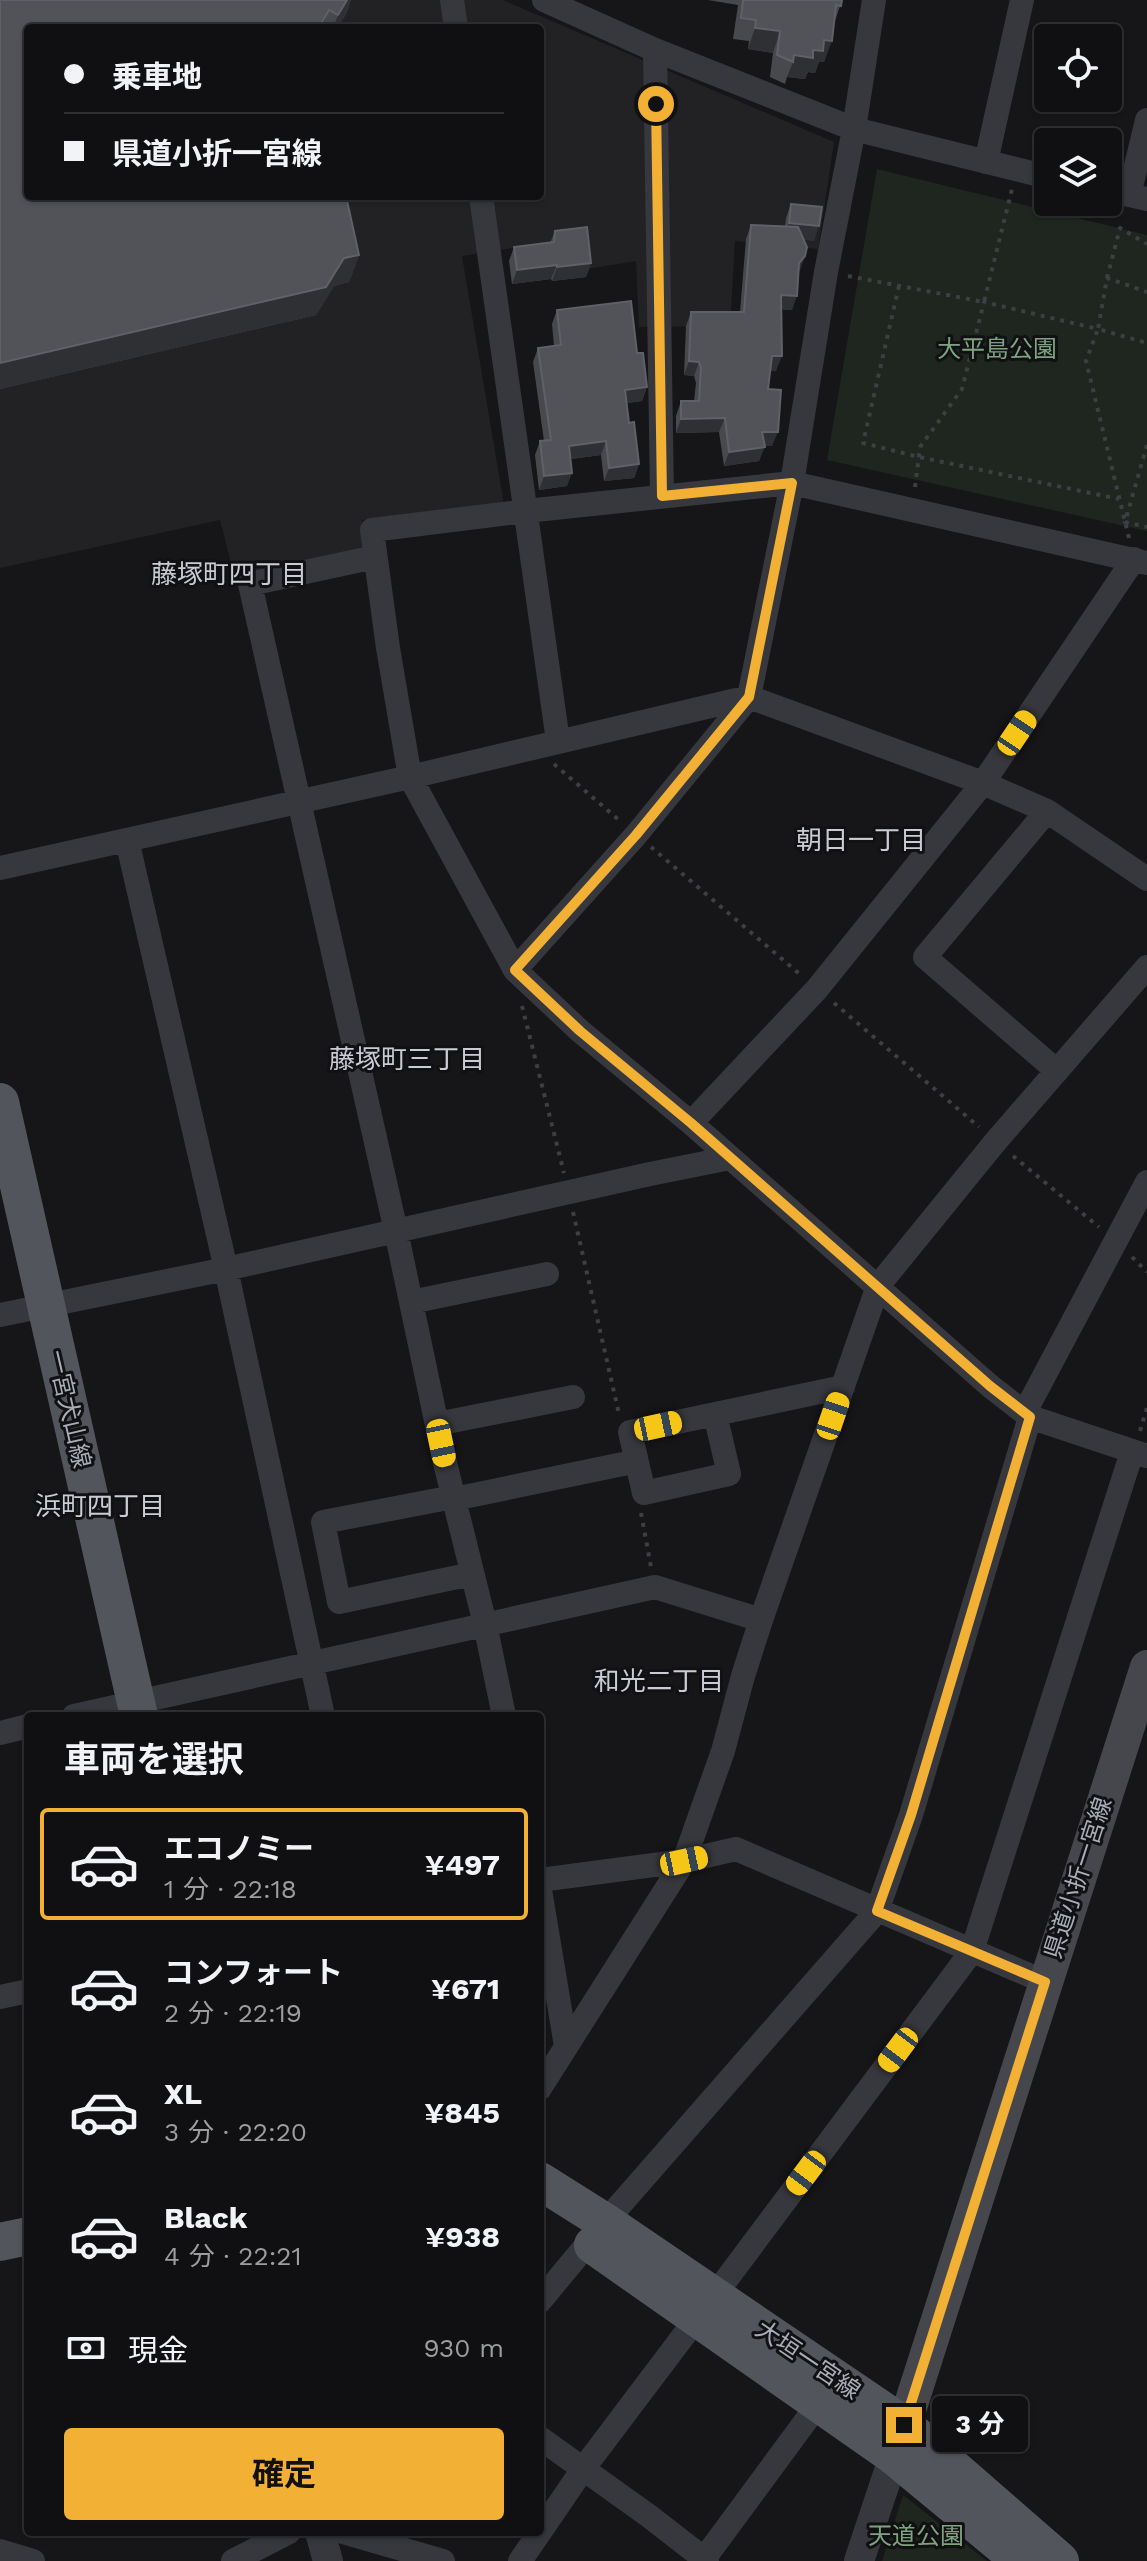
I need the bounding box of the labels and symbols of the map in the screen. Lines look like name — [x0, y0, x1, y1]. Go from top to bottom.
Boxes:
route start — [638, 86, 674, 122]
park label: 大平島公園 — [937, 335, 1057, 363]
district label: 藤塚町四丁目 — [151, 559, 307, 589]
car — [994, 706, 1040, 760]
district label: 朝日一丁目 — [796, 825, 926, 855]
district label: 藤塚町三丁目 — [329, 1044, 485, 1074]
street label: 一宮犬山線 — [42, 1347, 96, 1471]
car — [814, 1389, 852, 1443]
car — [632, 1409, 684, 1443]
car — [424, 1417, 458, 1469]
district label: 浜町四丁目 — [35, 1491, 165, 1521]
district label: 和光二丁目 — [594, 1666, 724, 1696]
street label: 県道小折一宮線 — [1039, 1794, 1117, 1962]
car — [658, 1844, 710, 1878]
car — [874, 2024, 922, 2076]
car — [782, 2147, 830, 2199]
street label: 大垣一宮線 — [750, 2315, 866, 2405]
callout: 3 分 — [932, 2397, 1028, 2453]
route end — [886, 2407, 922, 2443]
park label: 天道公園 — [868, 2522, 964, 2550]

